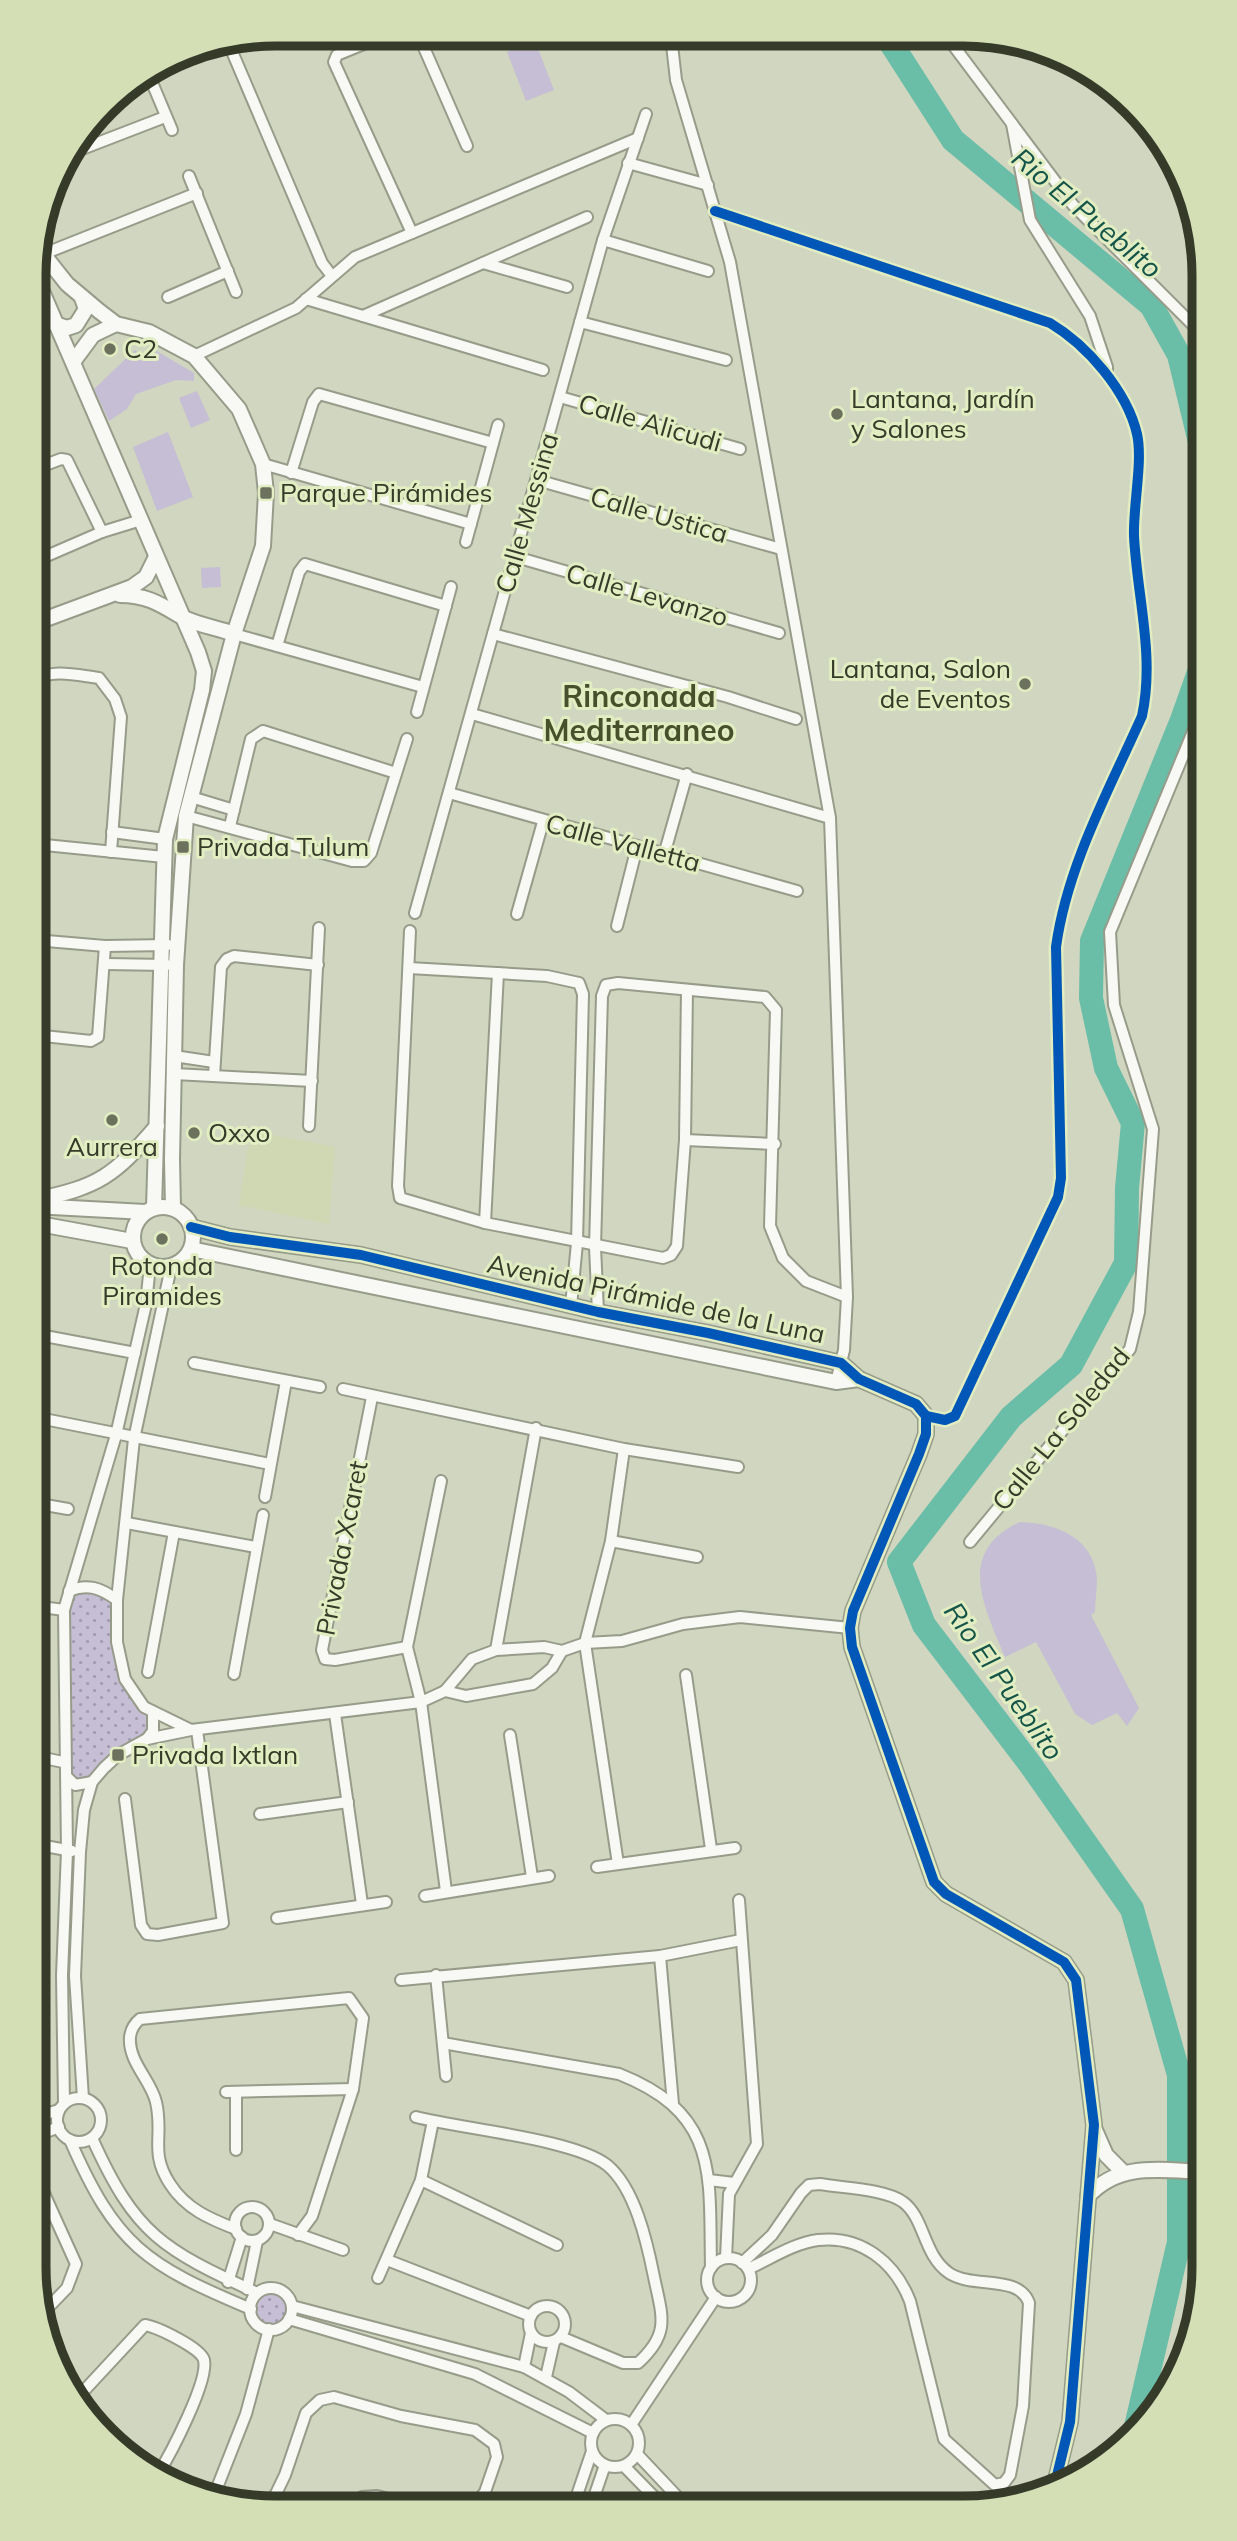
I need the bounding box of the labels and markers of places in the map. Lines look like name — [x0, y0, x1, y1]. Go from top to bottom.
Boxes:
place label: C2 — [124, 332, 157, 365]
marker: C2 — [102, 341, 118, 357]
place label: Lantana, Jardín y Salones — [851, 382, 1035, 445]
marker: Lantana, Jardín y Salones — [829, 406, 845, 422]
place label: Parque Pirámides — [280, 476, 493, 509]
marker: Parque Pirámides — [258, 485, 274, 501]
place label: Lantana, Salon de Eventos — [830, 652, 1011, 715]
marker: Lantana, Salon de Eventos — [1017, 676, 1033, 692]
place label: Privada Tulum — [197, 830, 369, 863]
marker: Privada Tulum — [175, 839, 191, 855]
marker: Aurrera — [104, 1112, 120, 1128]
place label: Oxxo — [208, 1116, 270, 1149]
marker: Oxxo — [186, 1125, 202, 1141]
place label: Aurrera — [66, 1130, 158, 1163]
marker: Rotonda Piramides — [154, 1231, 170, 1247]
place label: Rotonda Piramides — [102, 1249, 222, 1312]
place label: Privada Ixtlan — [132, 1738, 298, 1771]
marker: Privada Ixtlan — [110, 1747, 126, 1763]

